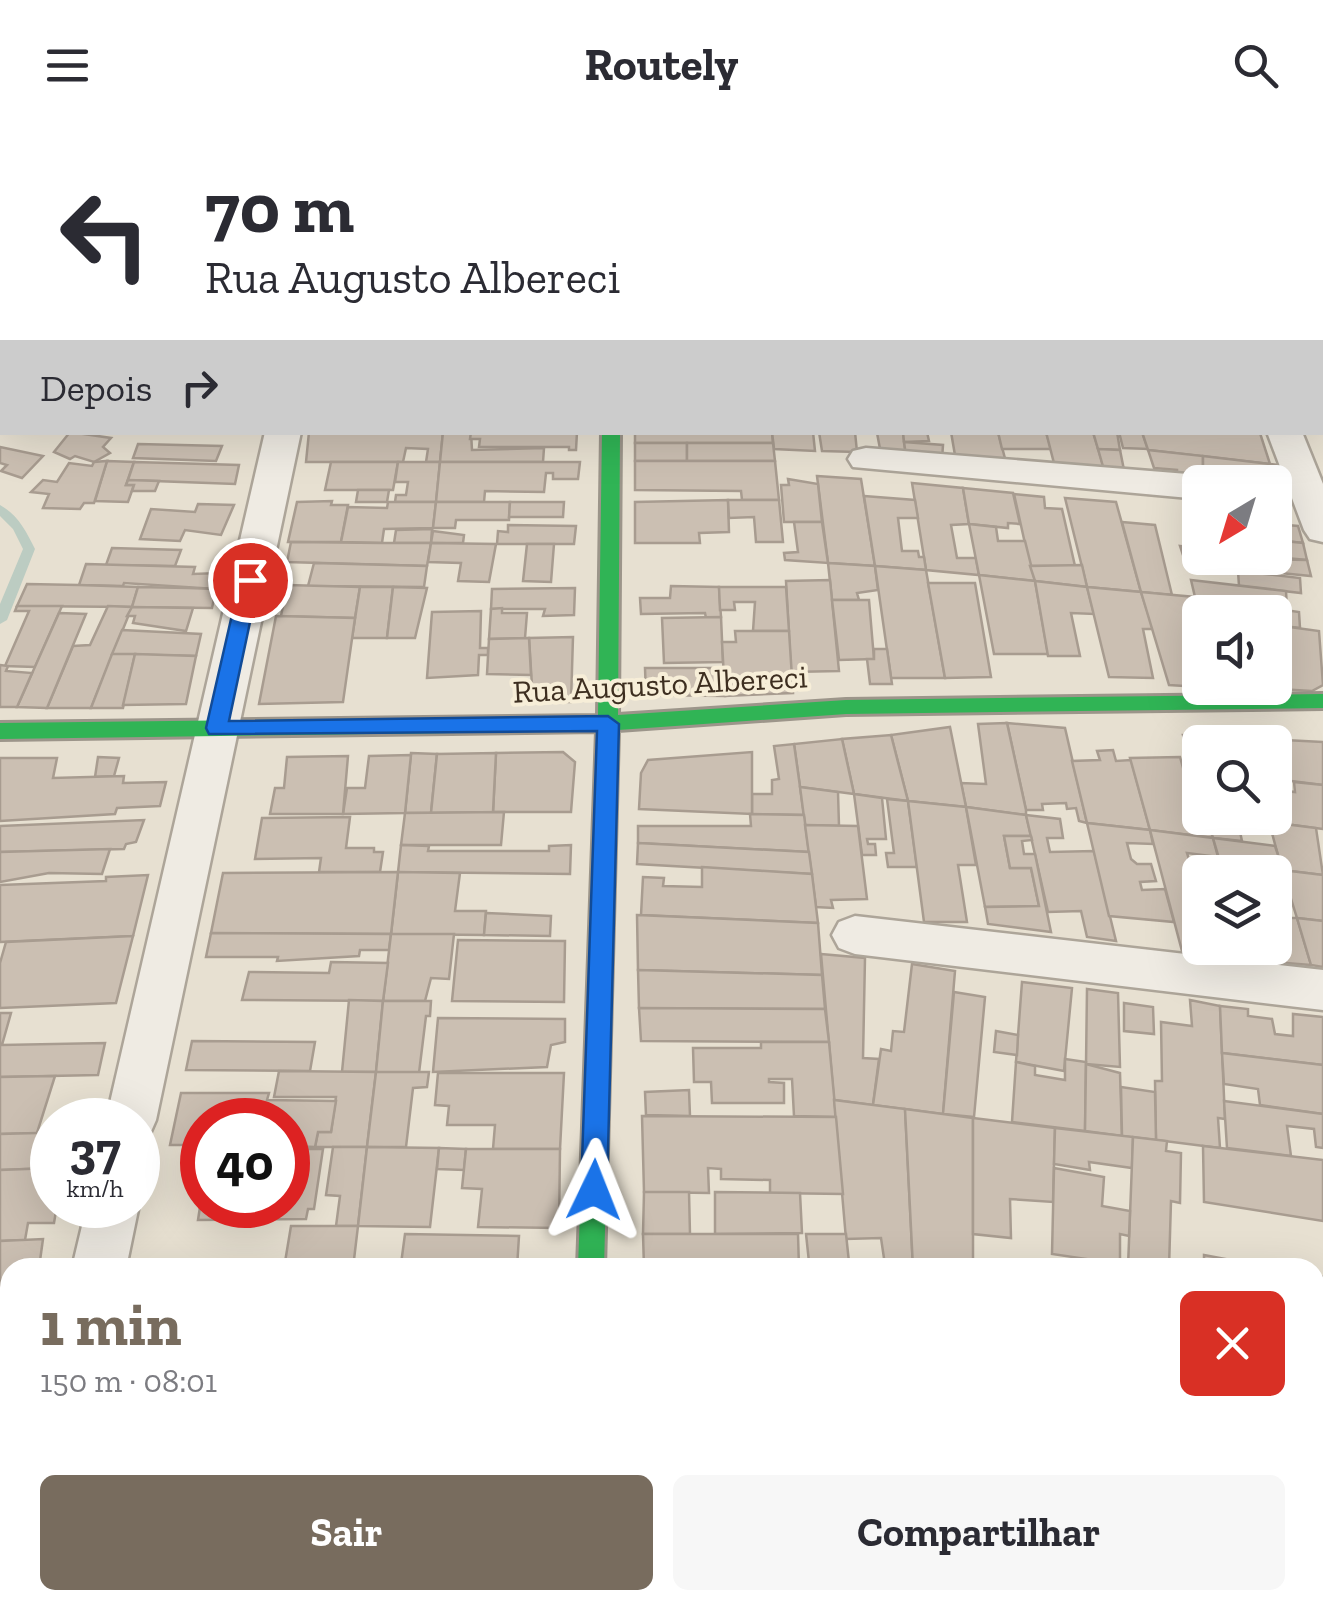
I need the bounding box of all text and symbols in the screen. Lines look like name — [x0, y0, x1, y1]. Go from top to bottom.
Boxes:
icon: menu — [40, 38, 95, 93]
text: Routely — [585, 38, 738, 92]
icon: search — [1228, 38, 1283, 93]
text: 70 m — [205, 166, 354, 250]
icon: left — [40, 170, 170, 300]
text: Rua Augusto Albereci — [205, 251, 620, 305]
icon: right — [172, 360, 227, 415]
text: Depois — [40, 365, 152, 411]
north arrow — [1182, 465, 1292, 575]
map controls — [1182, 465, 1292, 965]
pin — [208, 538, 293, 623]
icon: arrive — [223, 553, 278, 608]
button: sound — [1182, 595, 1292, 705]
street label: Rua Augusto Albereci — [512, 657, 808, 711]
button: search — [1182, 725, 1292, 835]
button: layers — [1182, 855, 1292, 965]
speed limit sign: 40 — [180, 1098, 310, 1228]
text: 37 — [69, 1121, 121, 1181]
position arrow — [542, 1138, 646, 1242]
text: km/h — [66, 1173, 124, 1203]
text: 1 min — [40, 1288, 182, 1360]
button: close — [1180, 1291, 1285, 1396]
text: 150 m · 08:01 — [40, 1362, 217, 1400]
button: Sair — [40, 1475, 653, 1590]
button: Compartilhar — [673, 1475, 1285, 1590]

